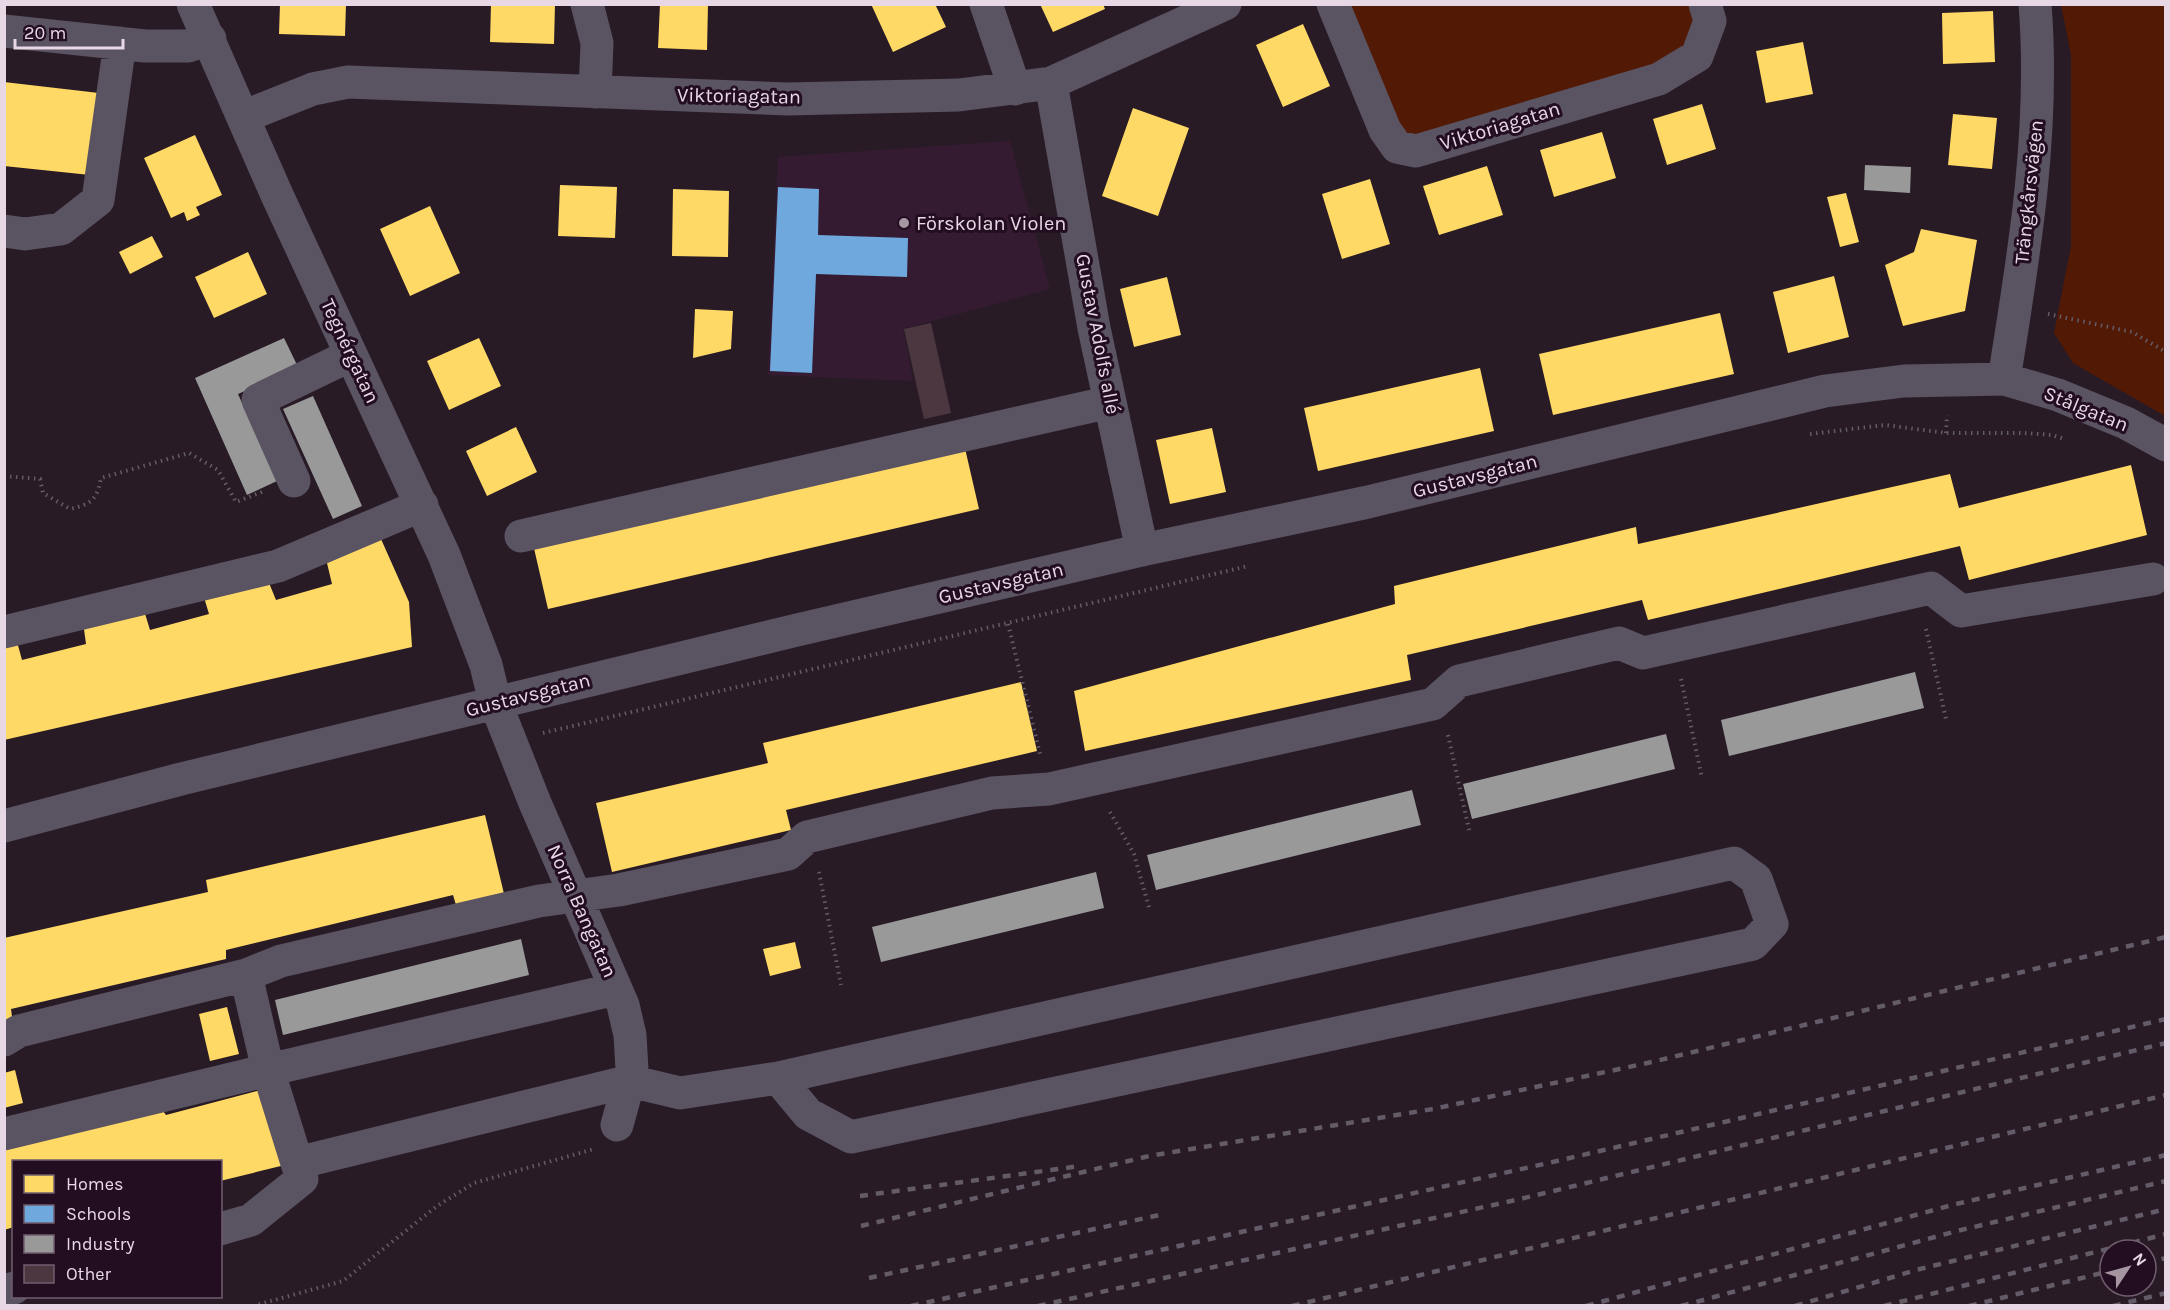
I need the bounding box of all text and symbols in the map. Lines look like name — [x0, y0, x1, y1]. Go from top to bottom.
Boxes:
scale bar — [15, 12, 123, 50]
text: 20 m — [24, 22, 66, 44]
street label: Viktoriagatan — [677, 83, 801, 109]
street label: Viktoriagatan — [1437, 97, 1563, 155]
street label: Trängkårsvägen — [2010, 119, 2048, 265]
place label: Förskolan Violen — [916, 212, 1066, 235]
marker: Förskolan Violen — [897, 216, 911, 230]
street label: Gustav Adolfs allé — [1071, 252, 1125, 416]
street label: Tegnérgatan — [316, 295, 384, 407]
street label: Stålgatan — [2040, 382, 2132, 436]
street label: Gustavsgatan — [1410, 449, 1540, 503]
street label: Gustavsgatan — [936, 557, 1066, 609]
street label: Gustavsgatan — [463, 668, 593, 722]
street label: Norra Bangatan — [542, 841, 622, 981]
legend — [12, 1160, 222, 1298]
text: Homes — [66, 1173, 123, 1195]
text: Schools — [66, 1203, 131, 1225]
text: Industry — [66, 1233, 135, 1255]
north arrow — [2098, 1238, 2158, 1298]
text: N — [2129, 1249, 2151, 1270]
text: Other — [66, 1263, 111, 1285]

